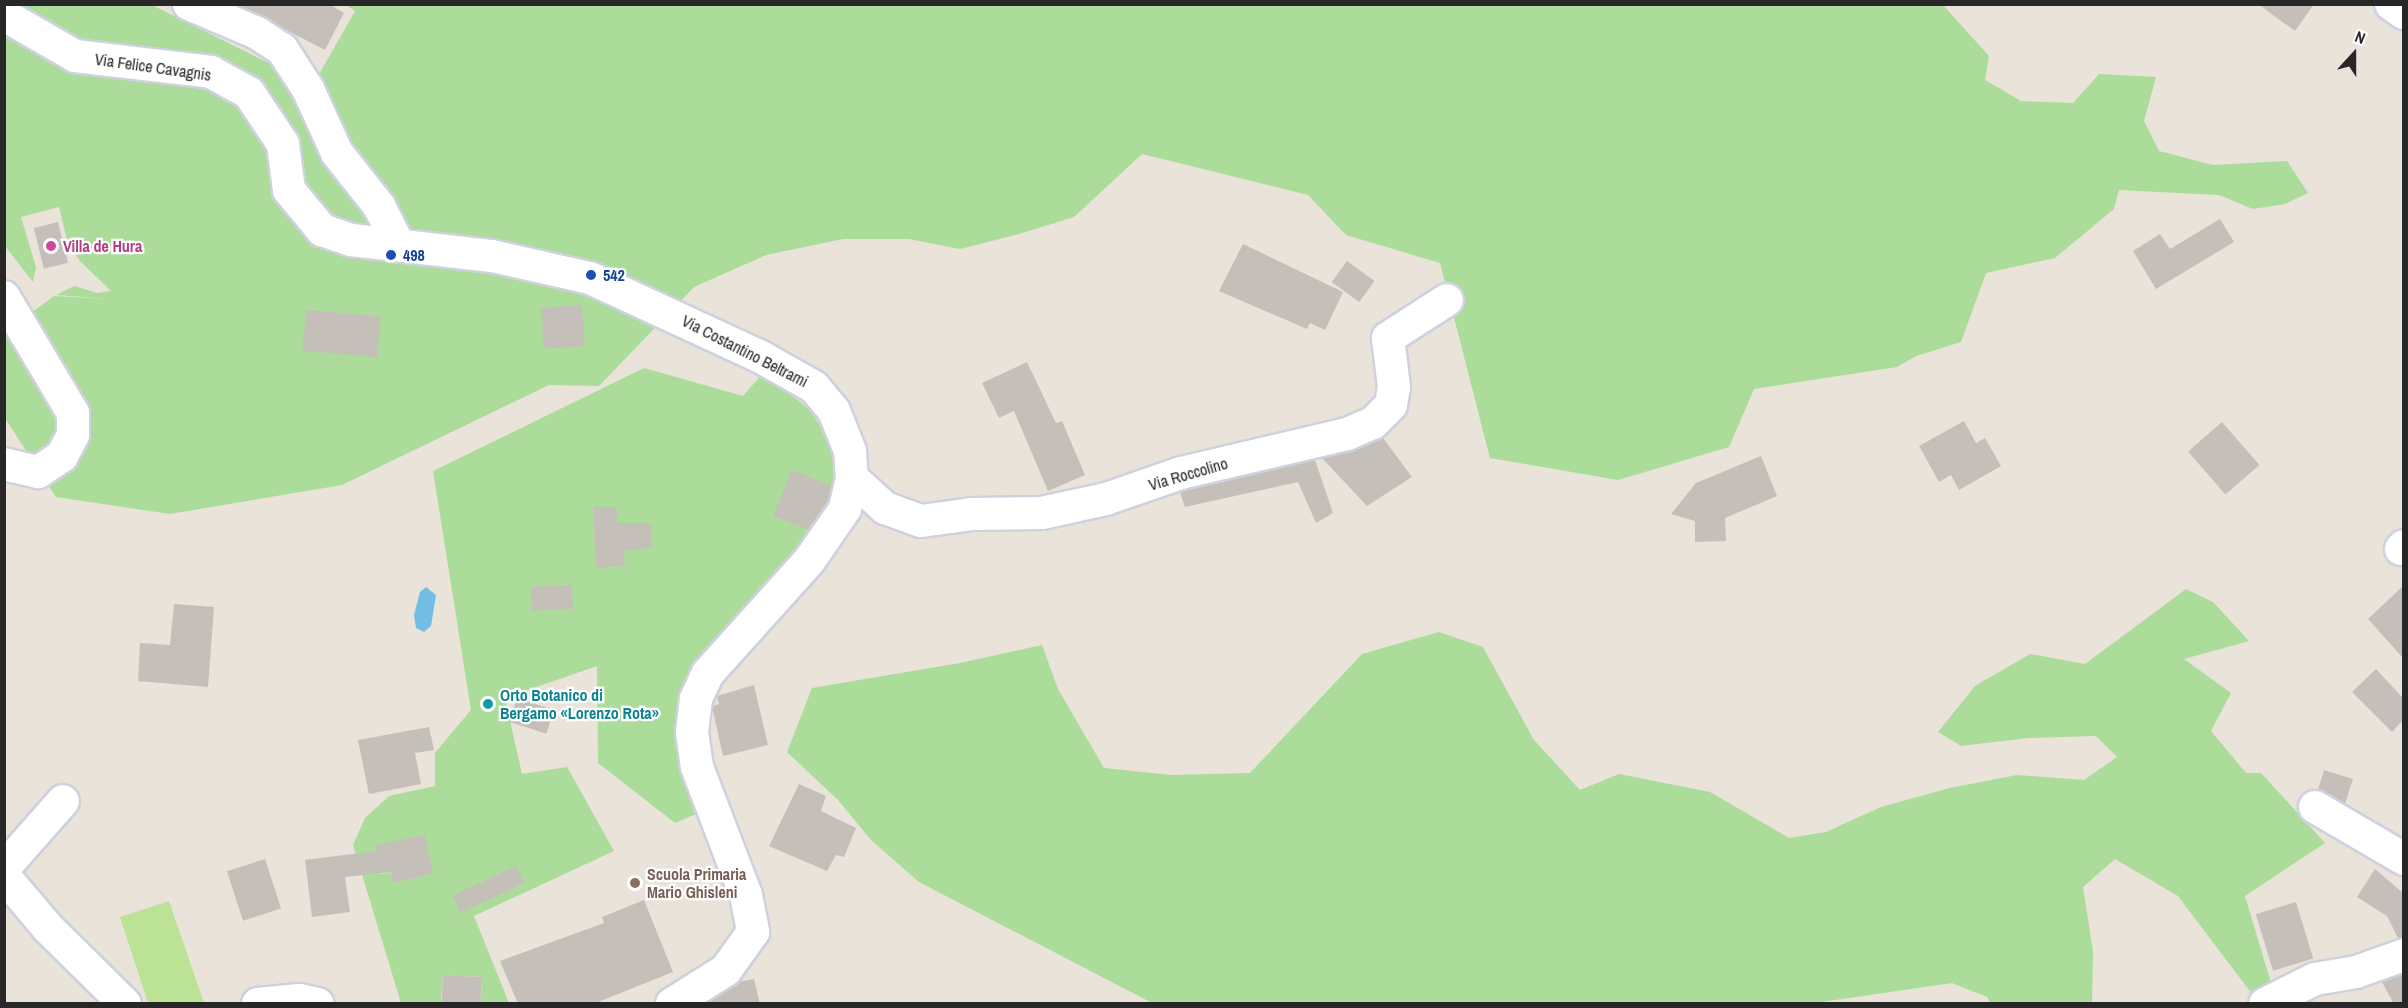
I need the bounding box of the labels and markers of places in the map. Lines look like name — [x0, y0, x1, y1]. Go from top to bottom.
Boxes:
place label: Villa de Hura — [63, 236, 142, 256]
marker: Villa de Hura — [44, 239, 58, 253]
place label: 498 — [403, 245, 425, 265]
marker: 498 — [384, 248, 398, 262]
place label: 542 — [603, 265, 625, 285]
marker: 542 — [584, 268, 598, 282]
place label: Orto Botanico di Bergamo «Lorenzo Rota» — [500, 685, 659, 723]
marker: Orto Botanico di Bergamo «Lorenzo Rota» — [481, 697, 495, 711]
place label: Scuola Primaria Mario Ghisleni — [647, 864, 746, 902]
marker: Scuola Primaria Mario Ghisleni — [628, 876, 642, 890]

